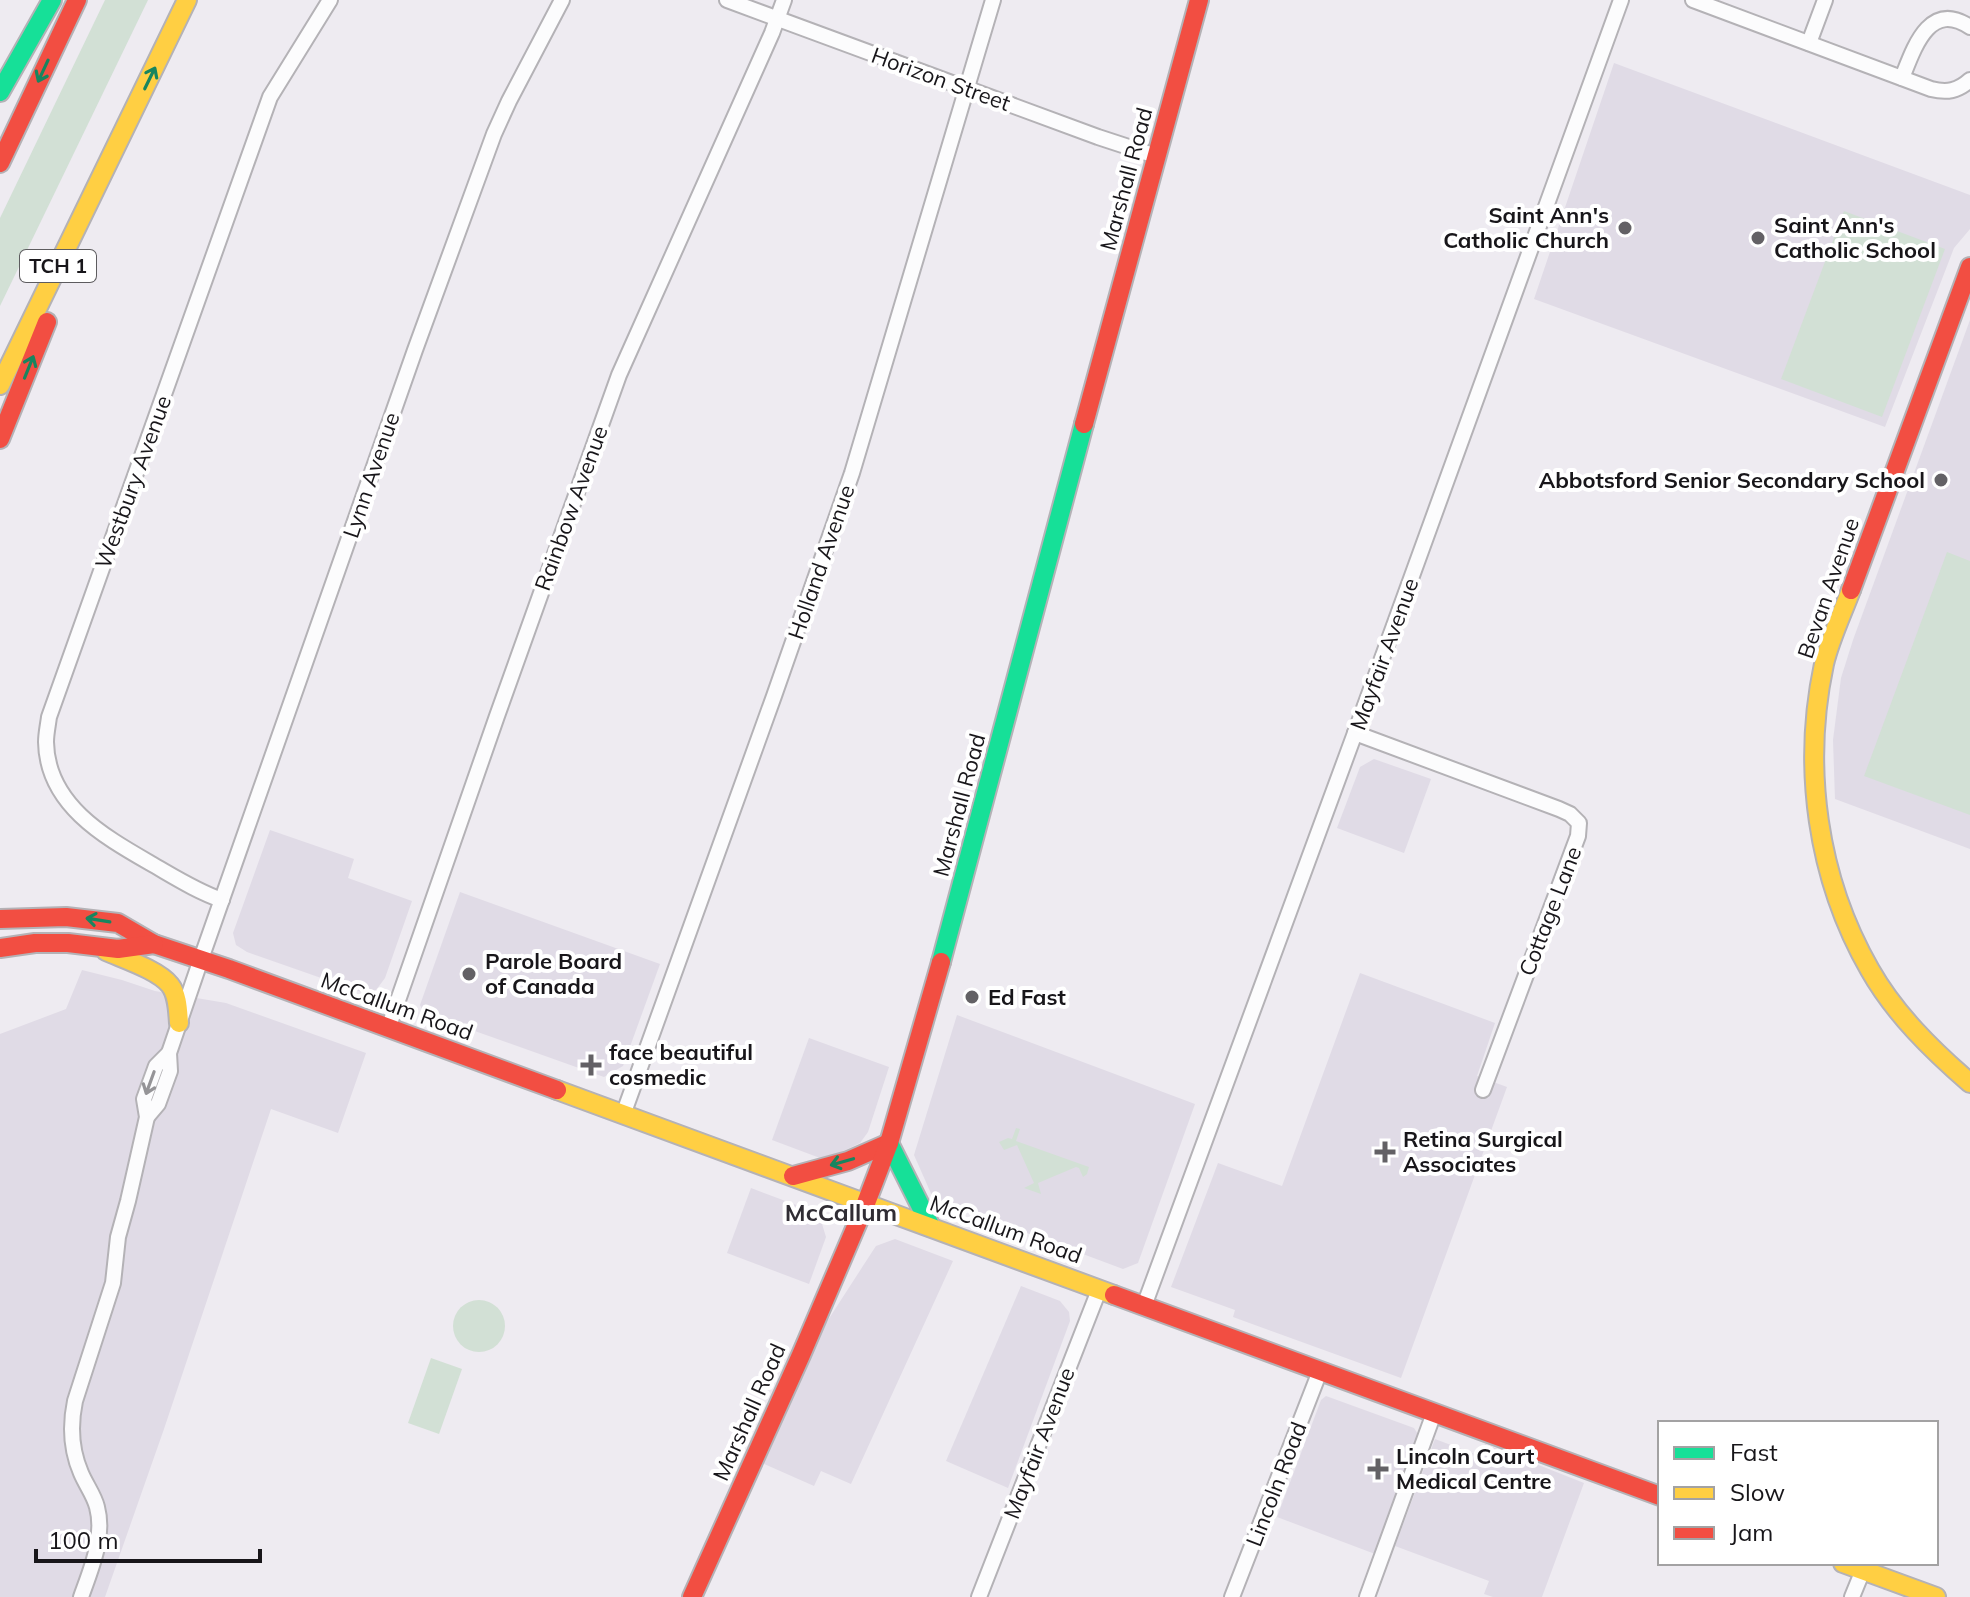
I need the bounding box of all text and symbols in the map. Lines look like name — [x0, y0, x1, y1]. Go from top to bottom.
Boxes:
street label: Horizon Street — [868, 41, 1015, 117]
one-way arrow — [35, 58, 50, 82]
one-way arrow — [143, 66, 158, 90]
street label: Marshall Road — [1093, 104, 1159, 254]
place label: Saint Ann's Catholic Church — [1443, 201, 1609, 254]
place label: Saint Ann's Catholic School — [1774, 211, 1936, 264]
marker: Saint Ann's Catholic Church — [1616, 219, 1634, 237]
marker: Saint Ann's Catholic School — [1749, 229, 1767, 247]
road number: TCH 1 — [20, 250, 96, 282]
one-way arrow — [23, 355, 37, 380]
street label: Westbury Avenue — [89, 392, 177, 572]
street label: Lynn Avenue — [336, 409, 406, 541]
street label: Rainbow Avenue — [528, 422, 614, 594]
place label: Abbotsford Senior Secondary School — [1539, 466, 1925, 494]
marker: Abbotsford Senior Secondary School — [1932, 471, 1950, 489]
street label: Holland Avenue — [781, 481, 861, 643]
street label: Bevan Avenue — [1791, 514, 1865, 662]
street label: Mayfair Avenue — [1343, 574, 1425, 734]
street label: Marshall Road — [926, 730, 992, 880]
street label: Cottage Lane — [1513, 842, 1587, 980]
one-way arrow — [86, 911, 111, 926]
place label: Parole Board of Canada — [485, 947, 622, 1000]
marker: Parole Board of Canada — [460, 965, 478, 983]
street label: McCallum Road — [317, 966, 477, 1046]
place label: Ed Fast — [988, 983, 1066, 1011]
marker: Ed Fast — [963, 988, 981, 1006]
place label: face beautiful cosmedic — [609, 1038, 753, 1091]
marker: face beautiful cosmedic — [580, 1054, 602, 1076]
one-way arrow — [142, 1070, 156, 1095]
place label: Retina Surgical Associates — [1403, 1125, 1563, 1178]
marker: Retina Surgical Associates — [1374, 1141, 1396, 1163]
one-way arrow — [830, 1156, 855, 1170]
street label: McCallum Road — [926, 1189, 1086, 1269]
district label: McCallum — [785, 1197, 897, 1227]
street label: Marshall Road — [706, 1339, 792, 1485]
street label: Mayfair Avenue — [997, 1363, 1081, 1523]
street label: Lincoln Road — [1239, 1418, 1313, 1550]
legend — [1658, 1421, 1938, 1565]
text: Fast — [1730, 1437, 1778, 1467]
place label: Lincoln Court Medical Centre — [1396, 1442, 1552, 1495]
marker: Lincoln Court Medical Centre — [1367, 1458, 1389, 1480]
text: Slow — [1730, 1477, 1785, 1507]
scale bar — [36, 1513, 260, 1563]
text: Jam — [1730, 1517, 1773, 1547]
text: 100 m — [48, 1525, 119, 1555]

